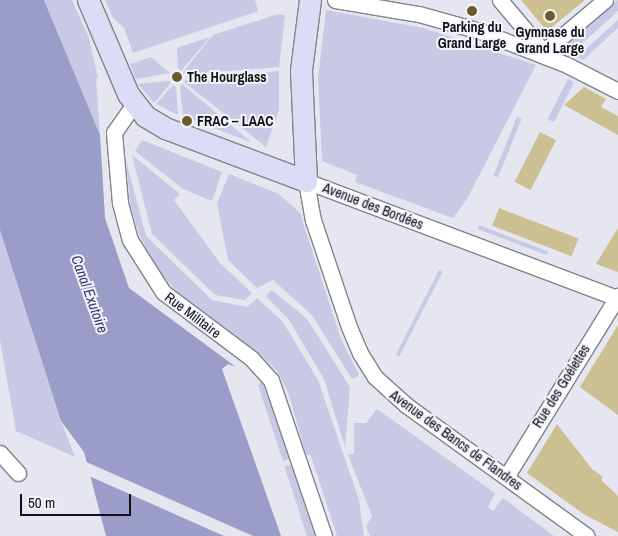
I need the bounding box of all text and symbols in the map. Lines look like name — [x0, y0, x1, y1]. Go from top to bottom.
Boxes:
marker: Parking du Grand Large — [466, 5, 478, 17]
marker: Gymnase du Grand Large — [544, 10, 556, 22]
place label: Parking du Grand Large — [438, 19, 506, 52]
place label: Gymnase du Grand Large — [516, 24, 584, 56]
place label: The Hourglass — [187, 69, 267, 85]
marker: The Hourglass — [171, 71, 183, 83]
place label: FRAC – LAAC — [197, 113, 274, 129]
marker: FRAC – LAAC — [181, 115, 193, 127]
street label: Avenue des Bordées — [320, 179, 426, 233]
water label: Canal Exutoire — [68, 253, 112, 335]
street label: Rue Militaire — [162, 289, 224, 341]
street label: Rue des Goélettes — [529, 341, 593, 431]
street label: Avenue des Bancs de Flandres — [387, 386, 525, 494]
scale bar — [22, 484, 134, 516]
text: 50 m — [28, 492, 55, 513]

